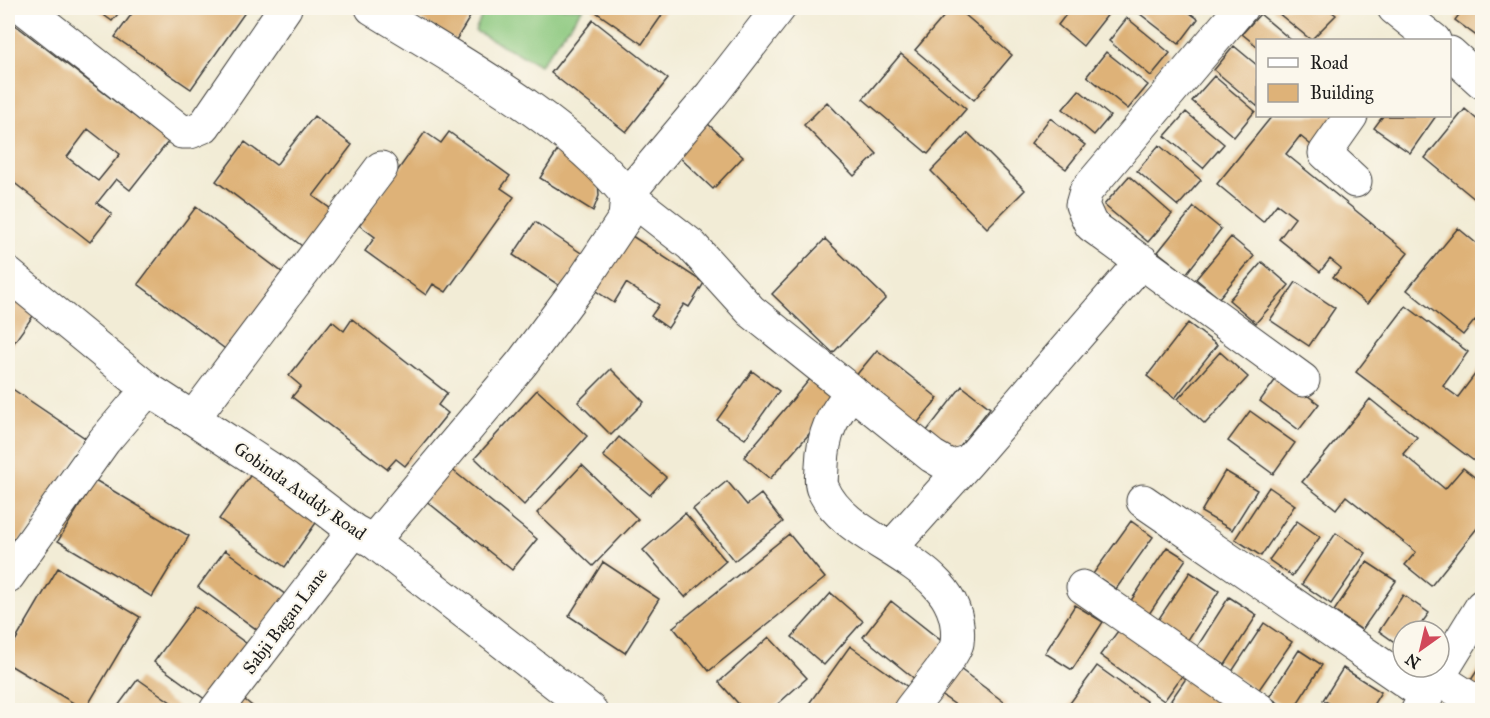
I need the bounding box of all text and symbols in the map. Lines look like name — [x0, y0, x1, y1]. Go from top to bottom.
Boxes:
legend — [1256, 39, 1451, 117]
text: Road — [1310, 52, 1348, 74]
text: Building — [1310, 82, 1374, 105]
street label: Gobinda Auddy Road — [230, 437, 370, 545]
street label: Sabji Bagan Lane — [238, 564, 333, 679]
north arrow — [1391, 619, 1451, 679]
text: N — [1402, 649, 1424, 673]

